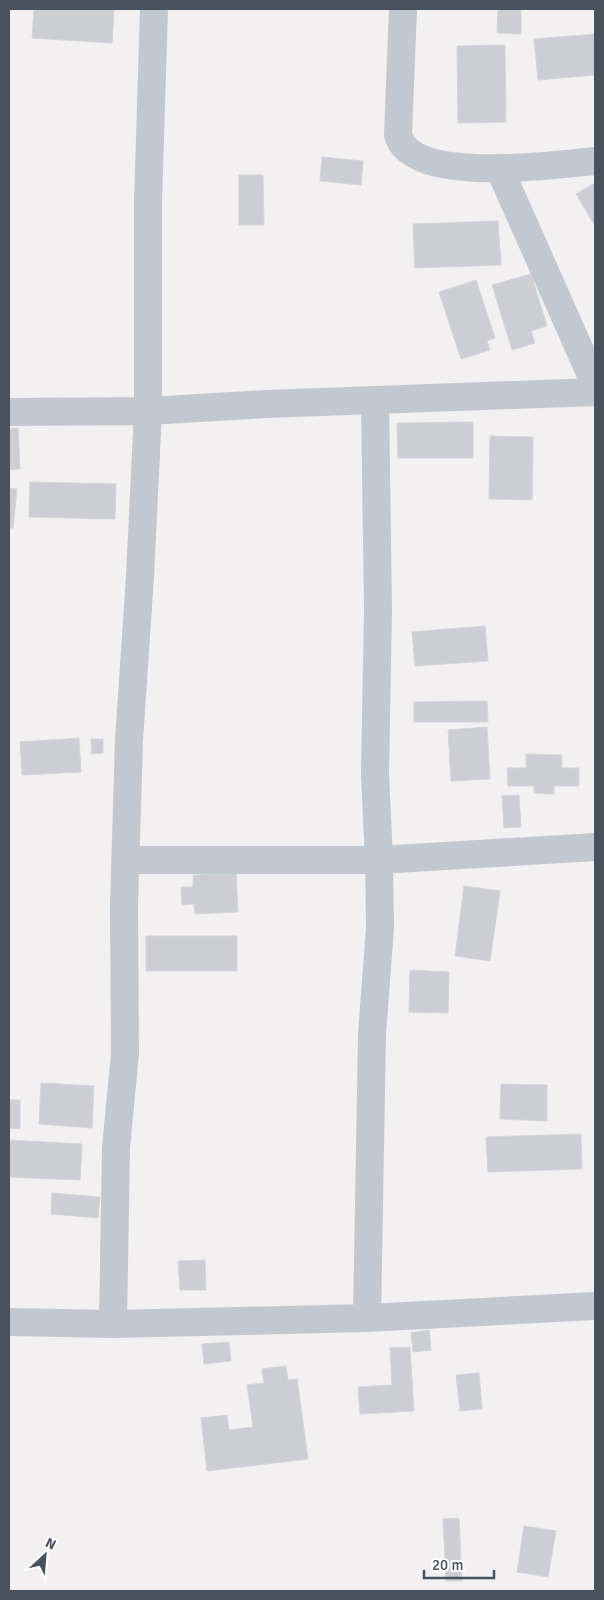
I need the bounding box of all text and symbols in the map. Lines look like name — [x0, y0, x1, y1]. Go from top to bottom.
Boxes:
north arrow — [20, 1530, 70, 1580]
text: N — [42, 1534, 59, 1554]
scale bar — [424, 1548, 494, 1580]
text: 20 m — [432, 1556, 463, 1574]

